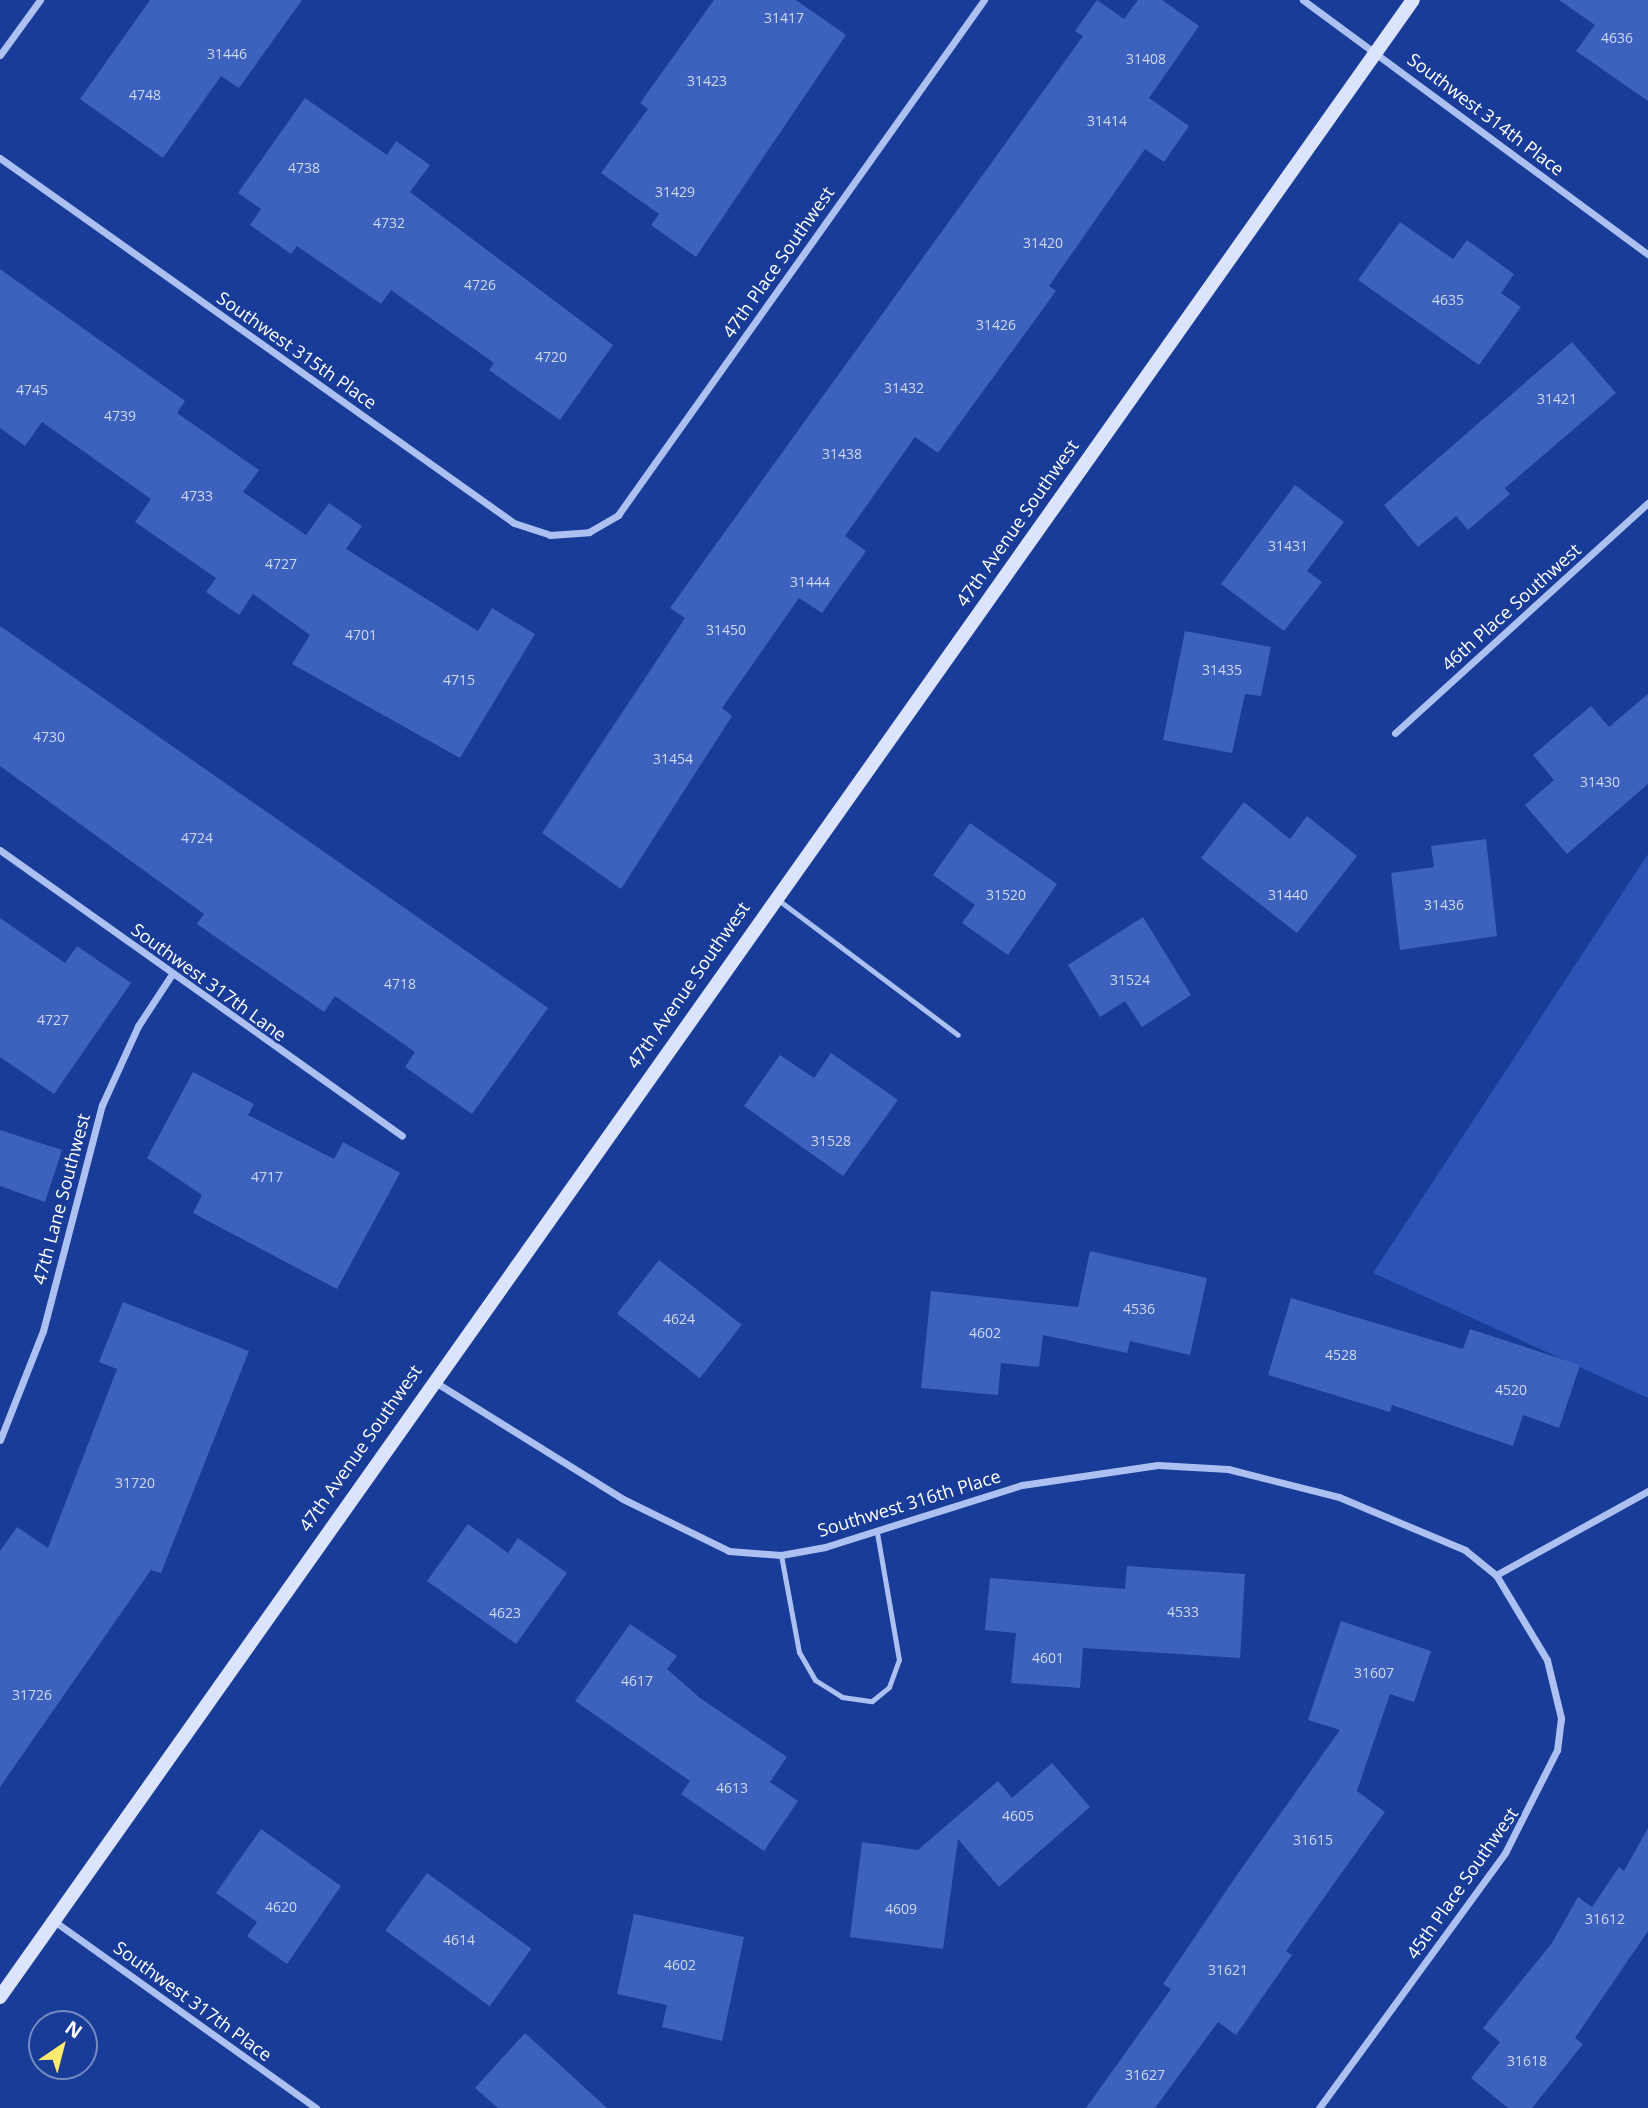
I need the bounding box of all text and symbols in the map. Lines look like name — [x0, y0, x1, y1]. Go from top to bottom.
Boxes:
house number: 31417 — [764, 10, 804, 26]
house number: 4636 — [1601, 30, 1633, 46]
house number: 31446 — [207, 46, 247, 62]
street label: Southwest 314th Place — [1404, 48, 1568, 180]
house number: 31408 — [1126, 51, 1166, 67]
house number: 31423 — [687, 73, 727, 89]
house number: 4748 — [129, 87, 161, 103]
house number: 31414 — [1087, 113, 1127, 129]
house number: 4738 — [288, 160, 320, 176]
street label: 47th Place Southwest — [718, 182, 838, 342]
house number: 31429 — [655, 184, 695, 200]
house number: 4732 — [373, 215, 405, 231]
house number: 31420 — [1023, 235, 1063, 251]
house number: 4726 — [464, 277, 496, 293]
street label: Southwest 315th Place — [213, 287, 381, 413]
house number: 4635 — [1432, 292, 1464, 308]
house number: 31426 — [976, 317, 1016, 333]
house number: 4720 — [535, 349, 567, 365]
house number: 31432 — [884, 380, 924, 396]
house number: 4745 — [16, 382, 48, 398]
house number: 31421 — [1537, 391, 1577, 407]
house number: 4739 — [104, 408, 136, 424]
street label: 47th Avenue Southwest — [951, 436, 1083, 610]
house number: 31438 — [822, 446, 862, 462]
house number: 4733 — [181, 488, 213, 504]
house number: 31431 — [1268, 538, 1308, 554]
street label: 46th Place Southwest — [1437, 539, 1585, 675]
house number: 4727 — [265, 556, 297, 572]
house number: 31444 — [790, 574, 830, 590]
house number: 31450 — [706, 622, 746, 638]
house number: 4701 — [345, 627, 377, 643]
house number: 31435 — [1202, 662, 1242, 678]
house number: 4715 — [443, 672, 475, 688]
house number: 4730 — [33, 729, 65, 745]
house number: 31454 — [653, 751, 693, 767]
house number: 31430 — [1580, 774, 1620, 790]
house number: 4724 — [181, 830, 213, 846]
house number: 31520 — [986, 887, 1026, 903]
house number: 31440 — [1268, 887, 1308, 903]
house number: 31436 — [1424, 897, 1464, 913]
street label: 47th Avenue Southwest — [622, 898, 754, 1072]
street label: Southwest 317th Lane — [127, 918, 291, 1046]
house number: 31524 — [1110, 972, 1150, 988]
house number: 4718 — [384, 976, 416, 992]
house number: 4727 — [37, 1012, 69, 1028]
street label: 47th Lane Southwest — [28, 1111, 94, 1287]
house number: 31528 — [811, 1133, 851, 1149]
house number: 4717 — [251, 1169, 283, 1185]
house number: 4536 — [1123, 1301, 1155, 1317]
house number: 4624 — [663, 1311, 695, 1327]
house number: 4602 — [969, 1325, 1001, 1341]
house number: 4528 — [1325, 1347, 1357, 1363]
street label: 47th Avenue Southwest — [294, 1361, 426, 1535]
house number: 4520 — [1495, 1382, 1527, 1398]
street label: Southwest 316th Place — [815, 1465, 1003, 1541]
house number: 31720 — [115, 1475, 155, 1491]
house number: 4533 — [1167, 1604, 1199, 1620]
house number: 4623 — [489, 1605, 521, 1621]
house number: 4601 — [1032, 1650, 1064, 1666]
house number: 31607 — [1354, 1665, 1394, 1681]
house number: 4617 — [621, 1673, 653, 1689]
house number: 31726 — [12, 1687, 52, 1703]
house number: 4613 — [716, 1780, 748, 1796]
street label: 45th Place Southwest — [1402, 1803, 1522, 1963]
house number: 4605 — [1002, 1808, 1034, 1824]
house number: 31615 — [1293, 1832, 1333, 1848]
house number: 4620 — [265, 1899, 297, 1915]
house number: 4609 — [885, 1901, 917, 1917]
house number: 31612 — [1585, 1911, 1625, 1927]
house number: 4614 — [443, 1932, 475, 1948]
street label: Southwest 317th Place — [110, 1936, 276, 2066]
house number: 4602 — [664, 1957, 696, 1973]
house number: 31621 — [1208, 1962, 1248, 1978]
north arrow — [28, 2010, 98, 2080]
text: N — [60, 2014, 88, 2045]
house number: 31618 — [1507, 2053, 1547, 2069]
house number: 31627 — [1125, 2067, 1165, 2083]

